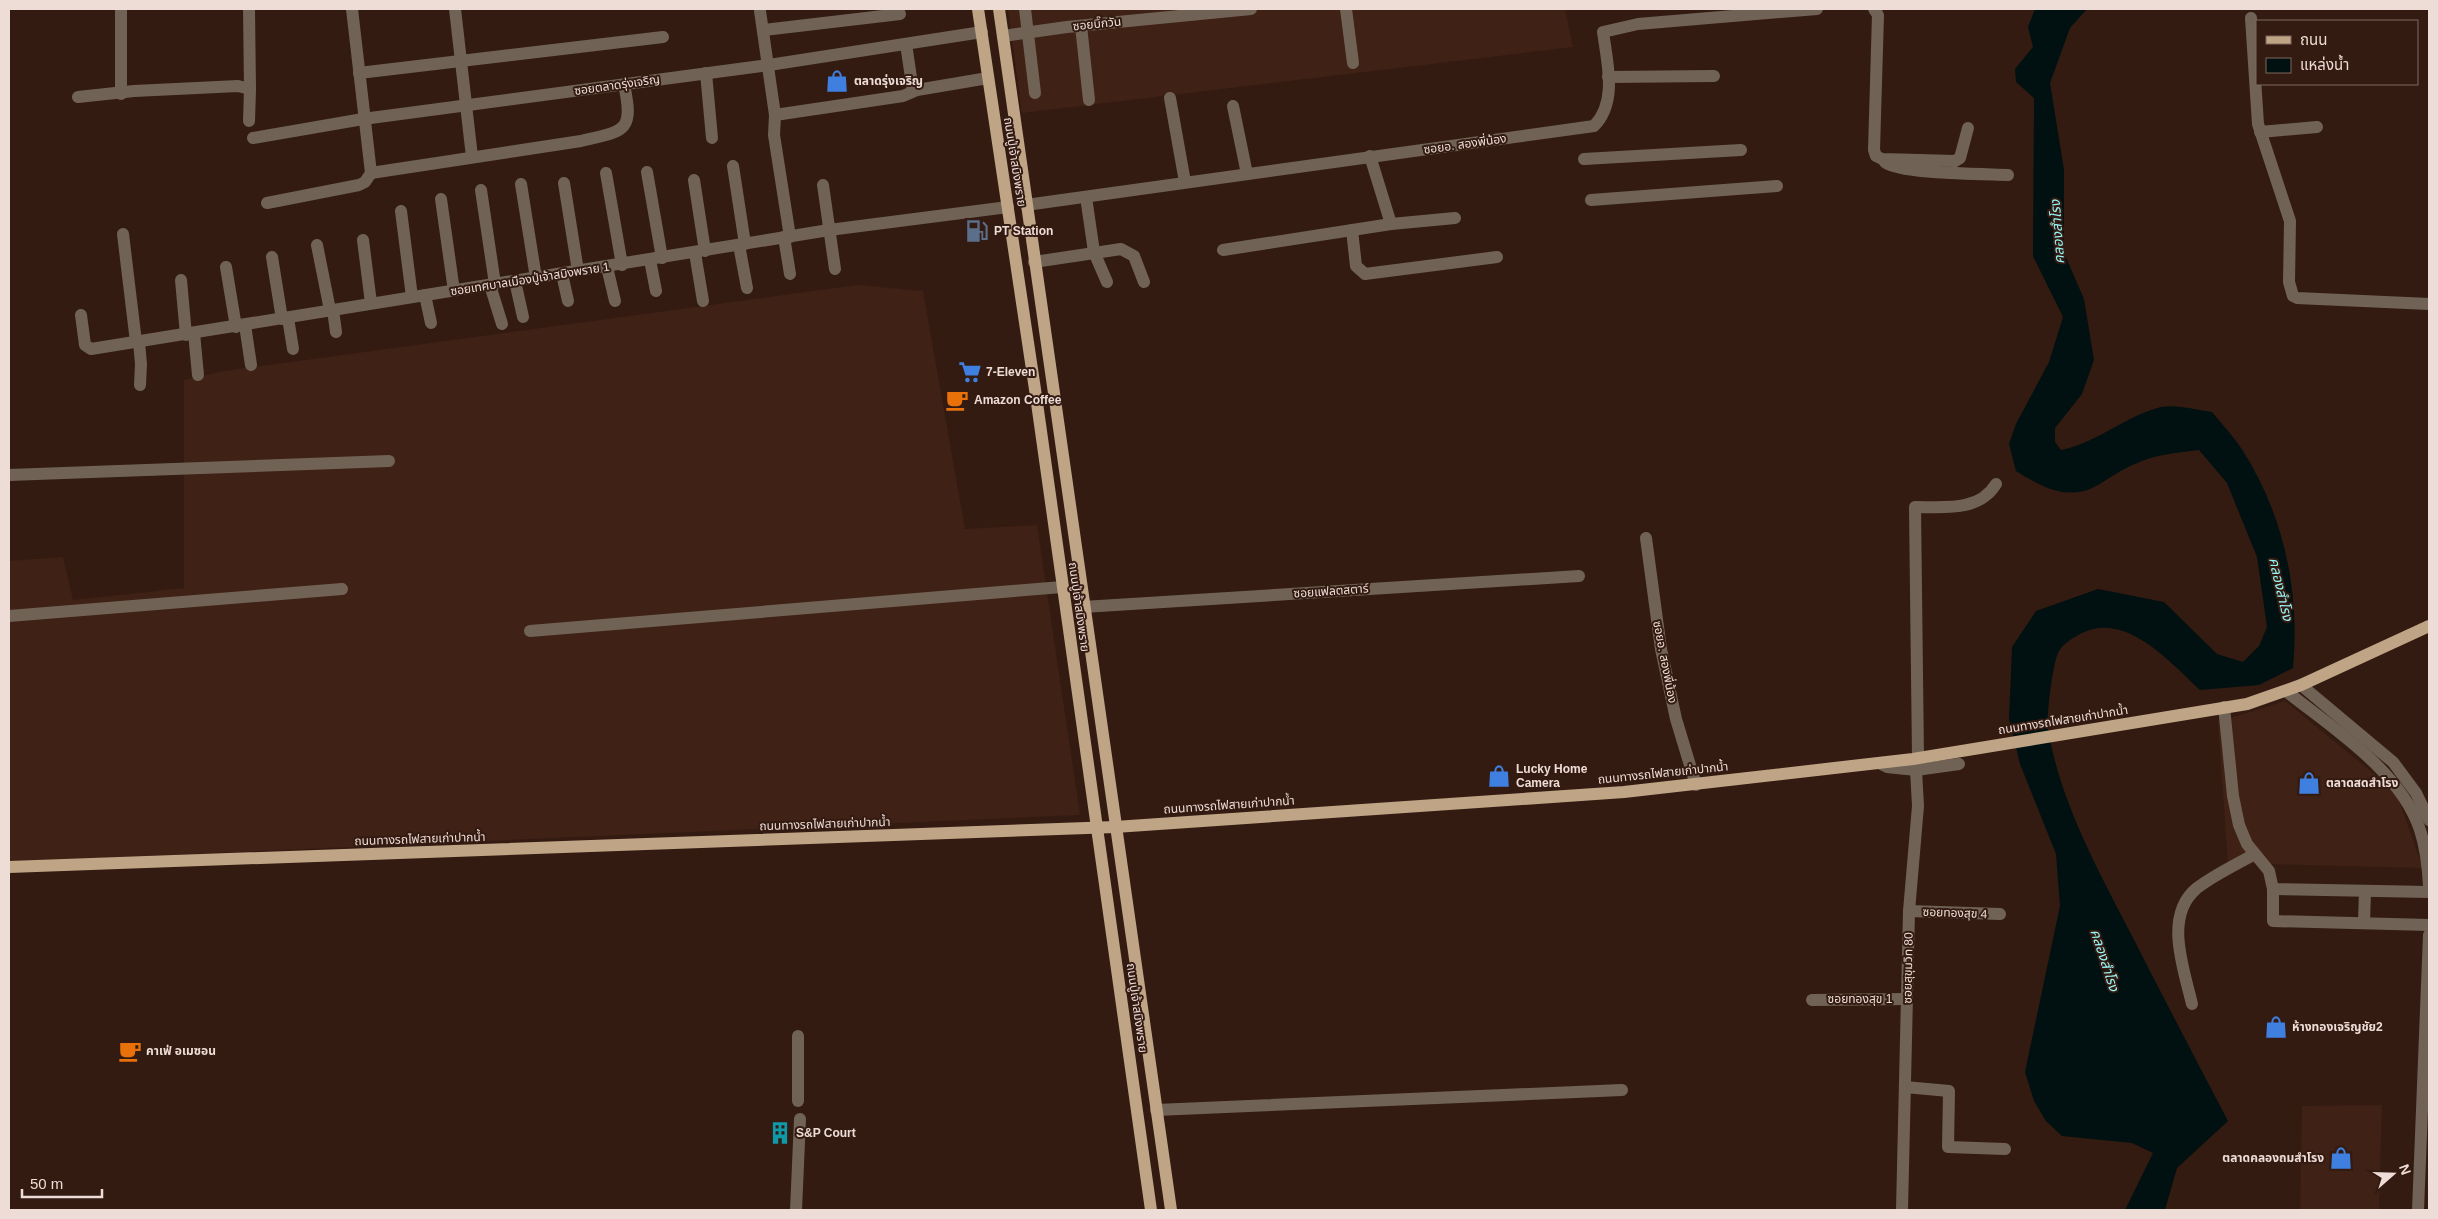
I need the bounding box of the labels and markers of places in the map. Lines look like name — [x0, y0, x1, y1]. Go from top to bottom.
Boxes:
shop icon: ตลาดรุ่งเจริญ — [824, 68, 850, 94]
place label: ตลาดรุ่งเจริญ — [854, 74, 923, 88]
fuel station icon: PT Station — [964, 218, 990, 244]
place label: PT Station — [994, 224, 1053, 238]
supermarket icon: 7-Eleven — [957, 359, 983, 385]
place label: 7-Eleven — [986, 365, 1035, 379]
cafe icon: Amazon Coffee — [944, 387, 970, 413]
place label: Amazon Coffee — [974, 393, 1062, 407]
place label: Lucky Home Camera — [1516, 762, 1588, 790]
shop icon: Lucky Home Camera — [1486, 763, 1512, 789]
shop icon: ตลาดสดสำโรง — [2296, 770, 2322, 796]
place label: ตลาดสดสำโรง — [2326, 776, 2398, 790]
shop icon: ห้างทองเจริญชัย2 — [2263, 1014, 2289, 1040]
place label: ห้างทองเจริญชัย2 — [2292, 1020, 2383, 1034]
cafe icon: คาเฟ่ อเมซอน — [117, 1038, 143, 1064]
place label: คาเฟ่ อเมซอน — [146, 1044, 216, 1058]
building icon: S&P Court — [767, 1120, 793, 1146]
place label: S&P Court — [796, 1126, 856, 1140]
shop icon: ตลาดคลองถมสำโรง — [2328, 1145, 2354, 1171]
place label: ตลาดคลองถมสำโรง — [2222, 1151, 2324, 1165]

